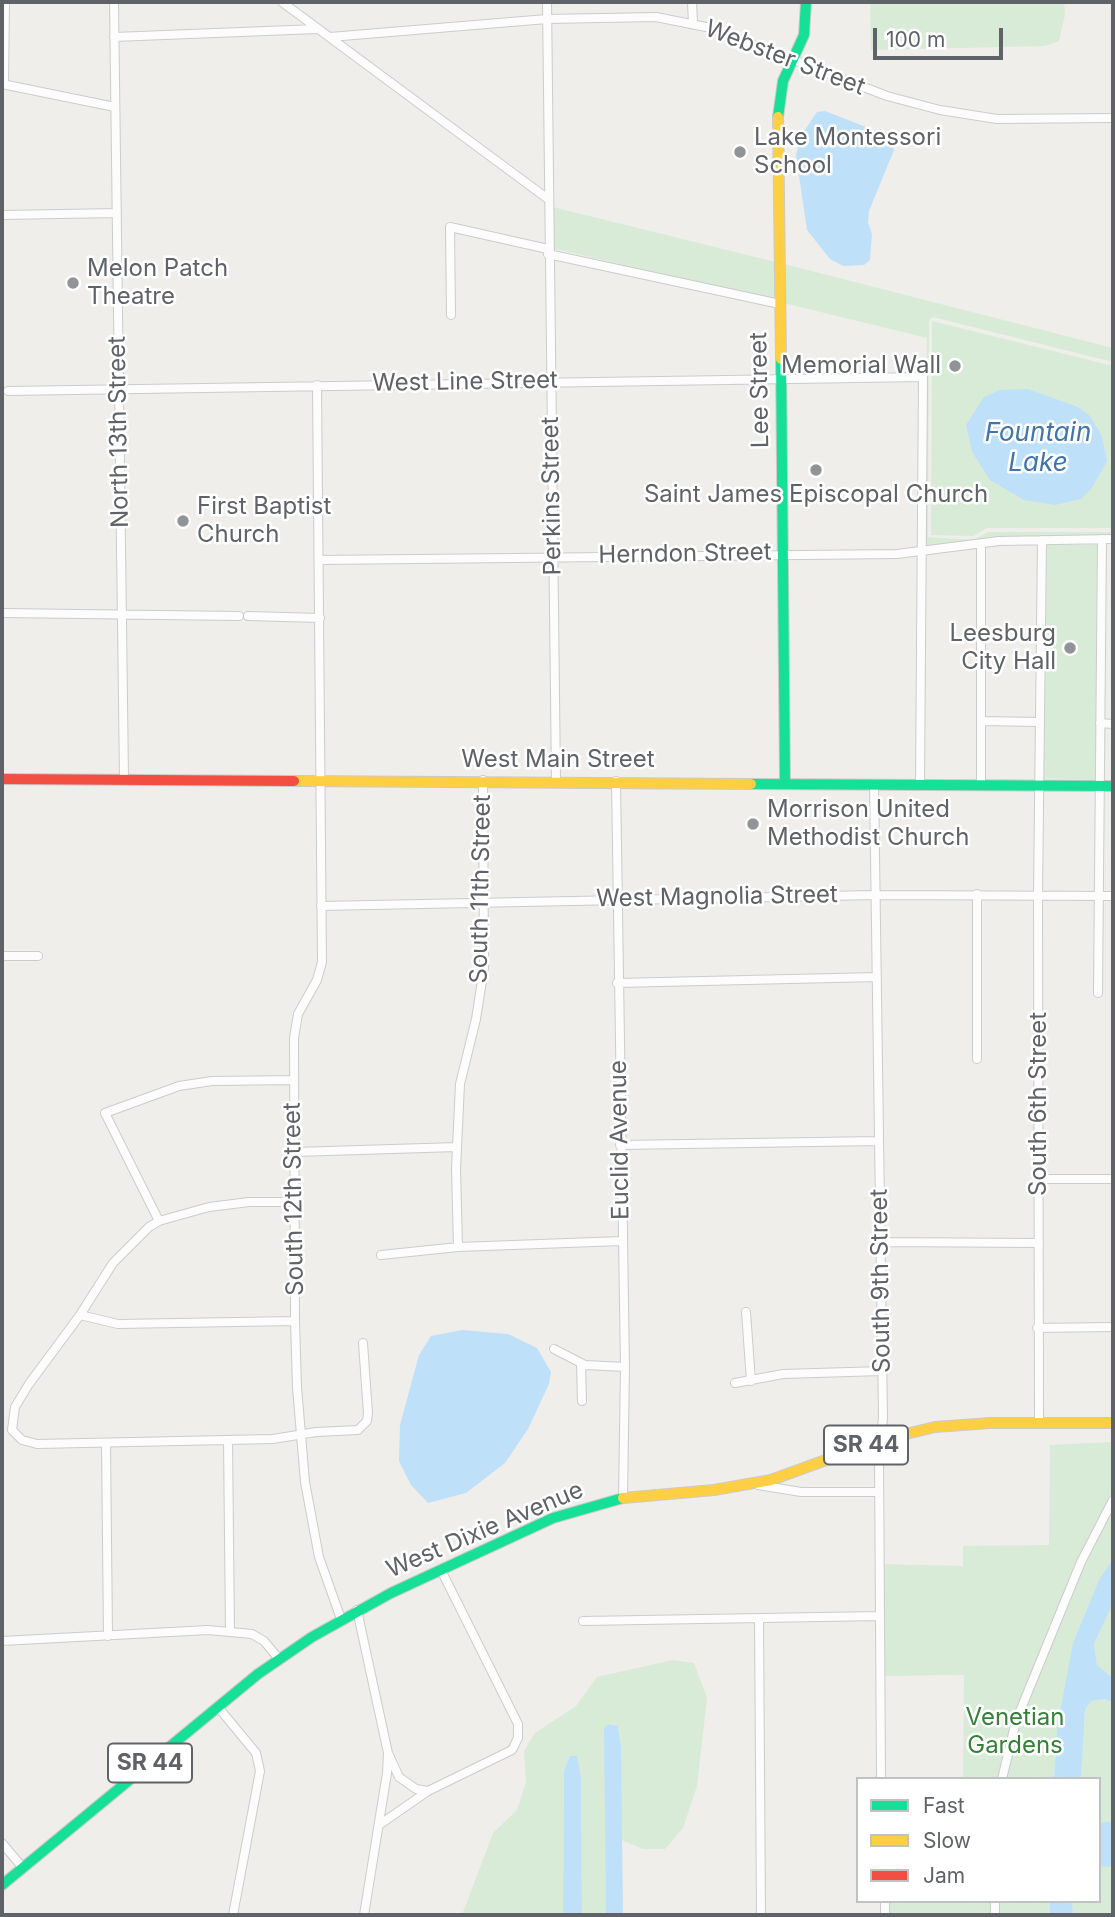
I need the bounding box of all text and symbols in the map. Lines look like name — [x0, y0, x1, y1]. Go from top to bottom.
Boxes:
street label: Webster Street — [701, 14, 869, 102]
scale bar — [877, 14, 1006, 58]
text: 100 m — [886, 27, 945, 52]
place label: Lake Montessori School — [754, 124, 941, 180]
marker: Lake Montessori School — [732, 144, 748, 160]
place label: Melon Patch Theatre — [87, 255, 228, 311]
marker: Melon Patch Theatre — [65, 275, 81, 291]
street label: Lee Street — [745, 332, 775, 448]
street label: North 13th Street — [103, 336, 135, 528]
place label: Memorial Wall — [781, 352, 941, 380]
marker: Memorial Wall — [947, 358, 963, 374]
street label: West Line Street — [372, 366, 558, 398]
street label: Perkins Street — [536, 416, 568, 576]
water label: Fountain Lake — [985, 417, 1091, 478]
marker: Saint James Episcopal Church — [808, 462, 824, 478]
place label: Saint James Episcopal Church — [644, 481, 988, 509]
place label: First Baptist Church — [197, 493, 331, 549]
marker: First Baptist Church — [175, 513, 191, 529]
street label: Herndon Street — [598, 538, 772, 570]
place label: Leesburg City Hall — [950, 620, 1056, 676]
marker: Leesburg City Hall — [1062, 640, 1078, 656]
street label: West Main Street — [461, 746, 655, 774]
street label: South 11th Street — [465, 794, 497, 984]
place label: Morrison United Methodist Church — [767, 796, 969, 852]
marker: Morrison United Methodist Church — [745, 816, 761, 832]
street label: West Magnolia Street — [596, 880, 838, 914]
street label: South 6th Street — [1025, 1012, 1053, 1196]
street label: Euclid Avenue — [604, 1060, 636, 1220]
street label: South 12th Street — [278, 1102, 310, 1296]
street label: South 9th Street — [865, 1189, 897, 1373]
road number: SR 44 — [824, 1426, 908, 1464]
street label: West Dixie Avenue — [382, 1476, 588, 1584]
park label: Venetian Gardens — [966, 1704, 1064, 1760]
road number: SR 44 — [108, 1744, 192, 1782]
legend — [856, 1777, 1101, 1903]
text: Fast — [923, 1793, 965, 1818]
text: Slow — [923, 1828, 971, 1853]
text: Jam — [923, 1863, 965, 1888]

